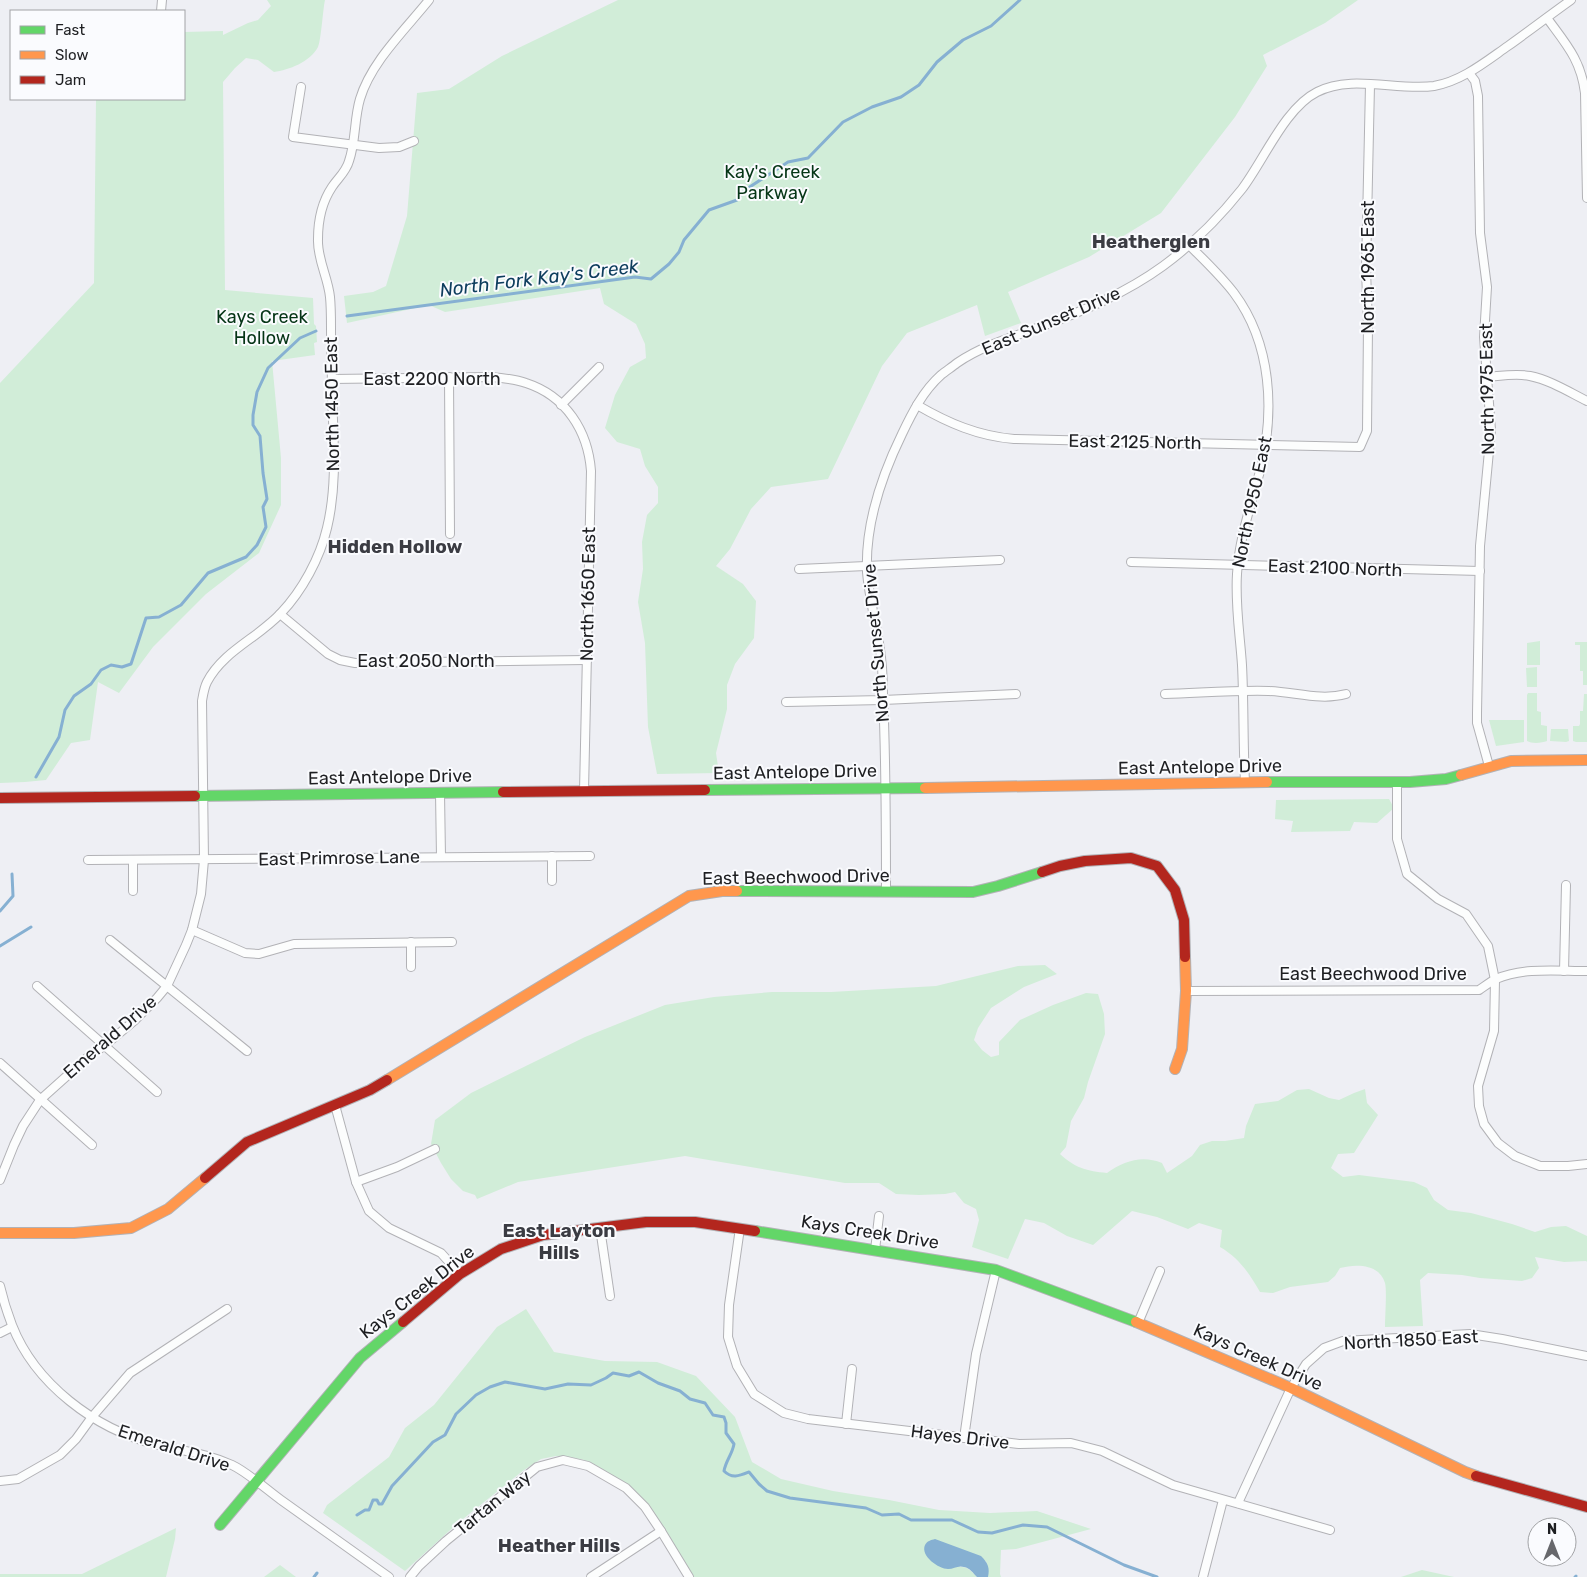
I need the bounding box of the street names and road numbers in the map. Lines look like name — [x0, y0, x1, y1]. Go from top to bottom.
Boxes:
street label: North 1965 East — [1357, 200, 1379, 334]
street label: East Sunset Drive — [978, 282, 1124, 360]
street label: North 1975 East — [1475, 323, 1499, 455]
street label: North 1450 East — [320, 337, 344, 471]
street label: East 2200 North — [363, 368, 501, 390]
street label: East 2125 North — [1068, 430, 1202, 454]
street label: North 1950 East — [1227, 434, 1277, 570]
street label: North 1650 East — [576, 527, 600, 661]
street label: East 2100 North — [1267, 555, 1403, 581]
street label: North Sunset Drive — [858, 563, 894, 723]
street label: East 2050 North — [357, 650, 495, 672]
street label: East Antelope Drive — [1118, 755, 1282, 779]
street label: East Antelope Drive — [713, 760, 877, 784]
street label: East Antelope Drive — [308, 765, 472, 789]
street label: East Primrose Lane — [258, 846, 420, 870]
street label: East Beechwood Drive — [702, 864, 890, 890]
street label: East Beechwood Drive — [1279, 963, 1467, 985]
street label: Emerald Drive — [59, 991, 161, 1083]
street label: Kays Creek Drive — [799, 1210, 941, 1254]
street label: Kays Creek Drive — [355, 1240, 479, 1344]
street label: Kays Creek Drive — [1190, 1319, 1326, 1395]
street label: North 1850 East — [1343, 1325, 1479, 1355]
street label: Emerald Drive — [115, 1420, 233, 1476]
street label: Hayes Drive — [909, 1420, 1011, 1454]
street label: Tartan Way — [451, 1466, 535, 1540]

